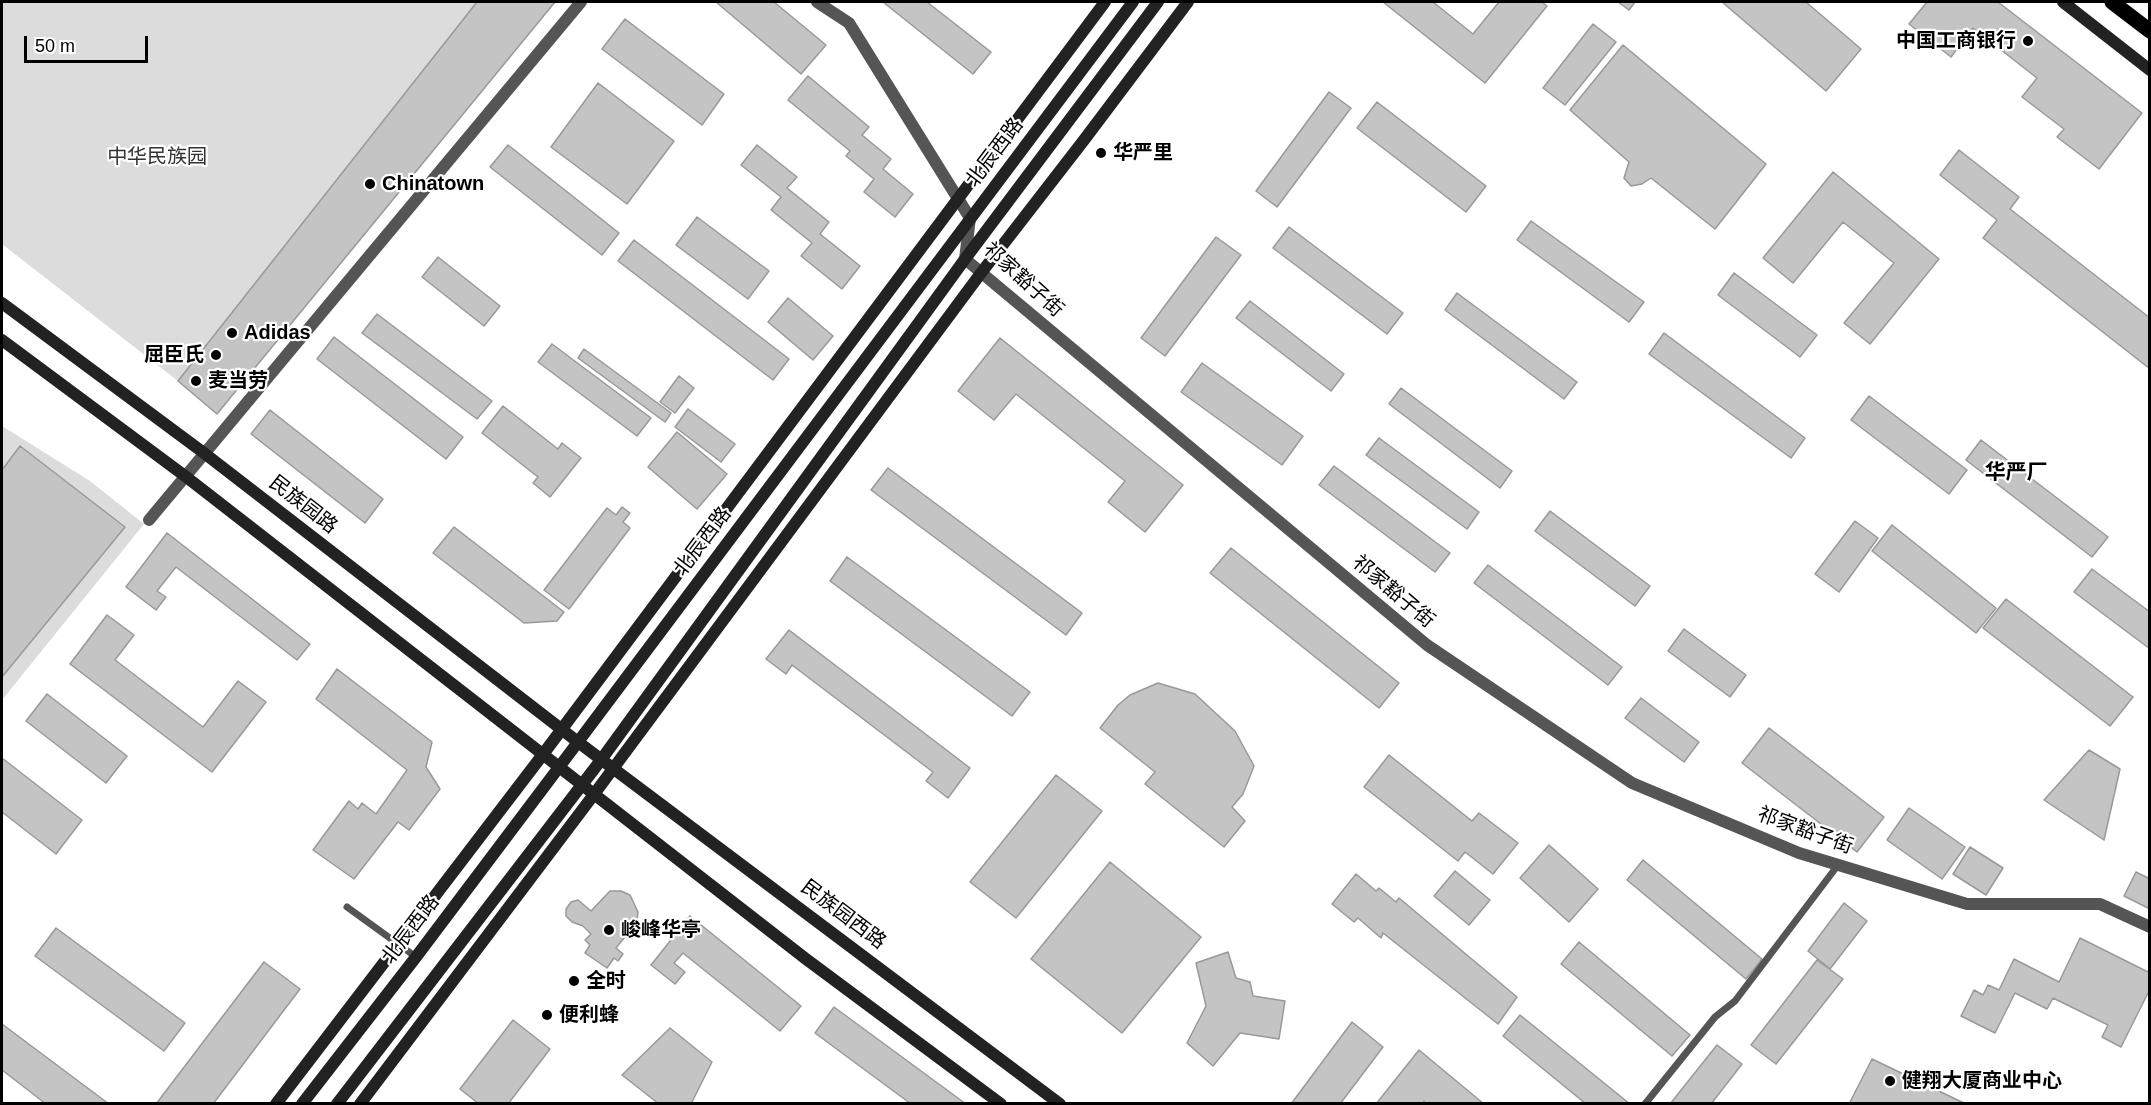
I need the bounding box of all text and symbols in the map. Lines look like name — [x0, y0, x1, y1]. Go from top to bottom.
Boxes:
scale bar — [27, 24, 152, 62]
place label: 中国工商银行 — [1896, 29, 2016, 53]
marker: 中国工商银行 — [2021, 34, 2035, 48]
text: 50 m — [35, 36, 75, 56]
street label: 北辰西路 — [961, 114, 1029, 192]
place label: 华严里 — [1113, 141, 1173, 165]
park label: 中华民族园 — [107, 145, 207, 169]
marker: 华严里 — [1094, 146, 1108, 160]
place label: Chinatown — [382, 172, 484, 196]
marker: Chinatown — [363, 177, 377, 191]
street label: 祁家豁子街 — [978, 238, 1068, 322]
place label: Adidas — [244, 321, 311, 345]
marker: Adidas — [225, 326, 239, 340]
place label: 屈臣氏 — [144, 343, 204, 367]
marker: 屈臣氏 — [209, 348, 223, 362]
place label: 麦当劳 — [208, 369, 268, 393]
marker: 麦当劳 — [189, 374, 203, 388]
district label: 华严厂 — [1985, 460, 2047, 486]
street label: 民族园路 — [264, 471, 342, 539]
street label: 北辰西路 — [669, 503, 737, 581]
street label: 祁家豁子街 — [1347, 551, 1439, 633]
street label: 祁家豁子街 — [1754, 803, 1856, 859]
street label: 民族园西路 — [796, 875, 890, 955]
street label: 北辰西路 — [377, 891, 445, 969]
place label: 峻峰华亭 — [621, 918, 701, 942]
marker: 峻峰华亭 — [602, 923, 616, 937]
place label: 全时 — [586, 969, 626, 993]
marker: 全时 — [567, 974, 581, 988]
place label: 便利蜂 — [559, 1003, 619, 1027]
marker: 便利蜂 — [540, 1008, 554, 1022]
place label: 健翔大厦商业中心 — [1902, 1069, 2062, 1093]
marker: 健翔大厦商业中心 — [1883, 1074, 1897, 1088]

